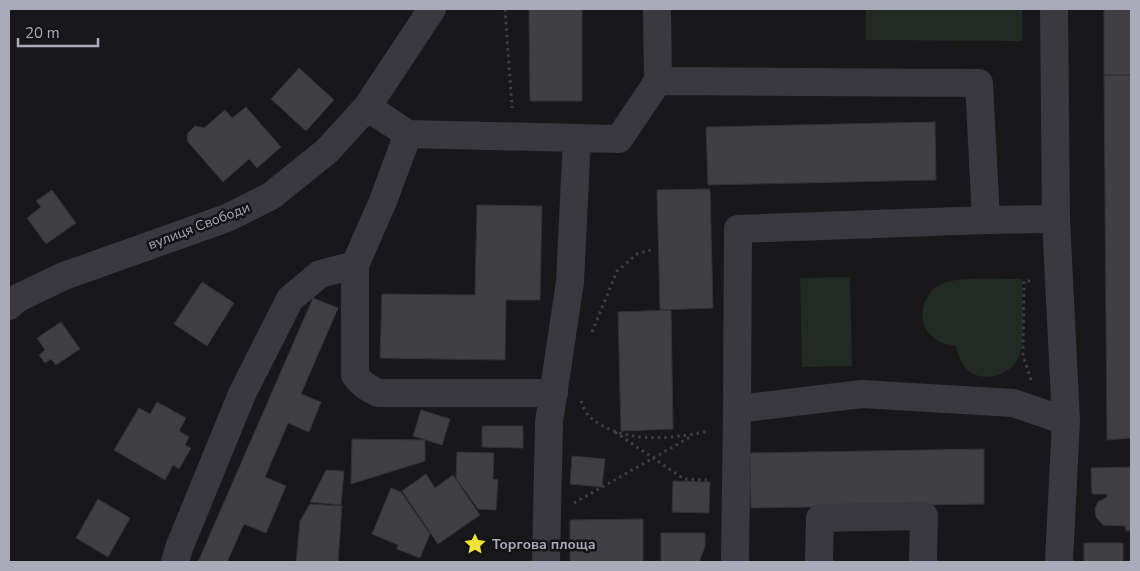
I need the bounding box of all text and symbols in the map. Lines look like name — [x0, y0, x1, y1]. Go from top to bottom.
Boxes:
scale bar — [18, 15, 98, 47]
text: 20 m — [25, 23, 60, 43]
street label: вулиця Свободи — [145, 198, 253, 254]
place icon: Торгова площа — [462, 531, 488, 557]
place label: Торгова площа — [492, 535, 596, 554]

